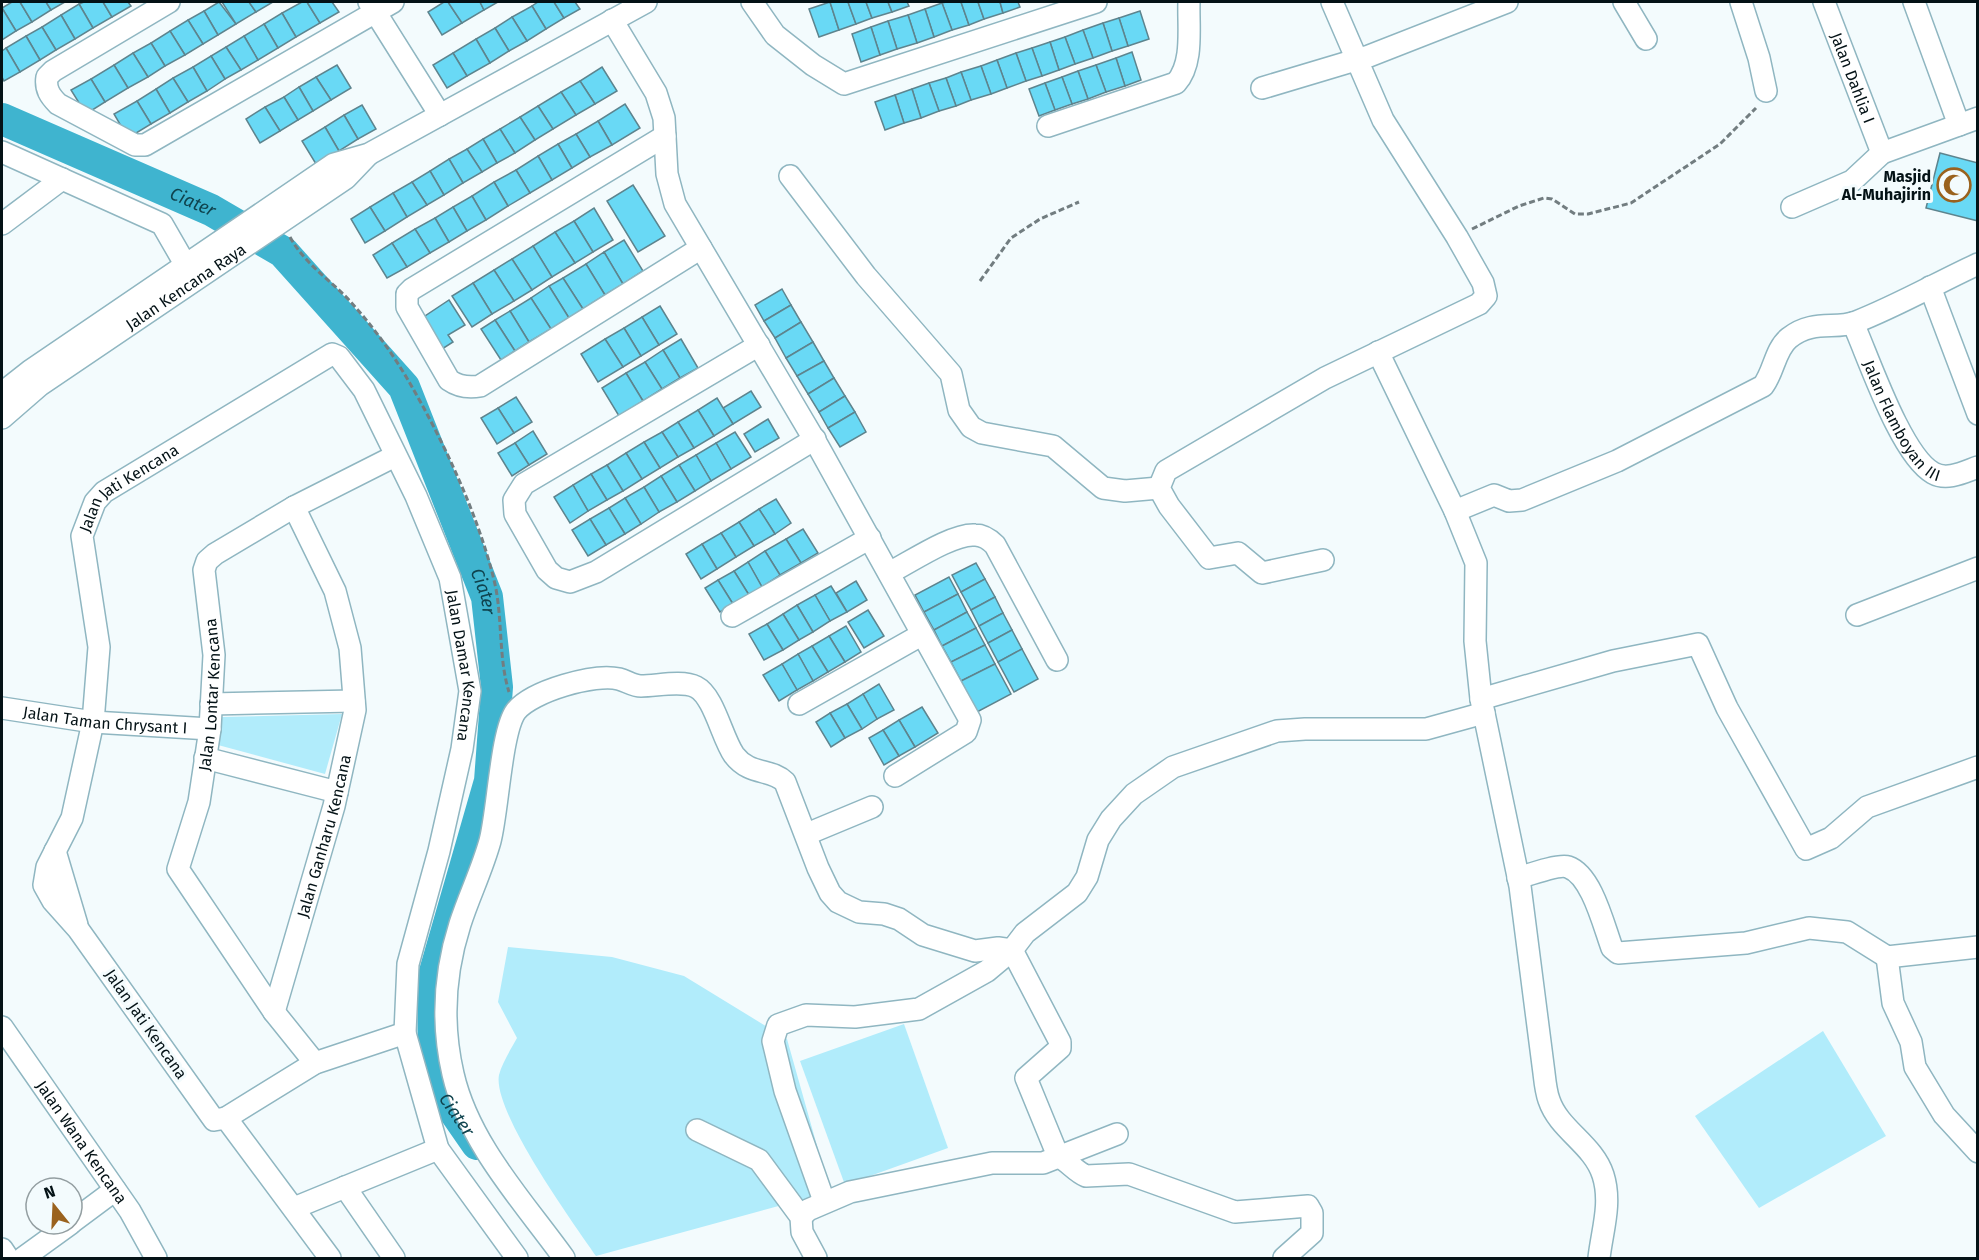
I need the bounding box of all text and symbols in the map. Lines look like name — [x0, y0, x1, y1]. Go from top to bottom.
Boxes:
street label: Jalan Dahlia I — [1827, 30, 1879, 126]
place label: Masjid Al-Muhajirin — [1841, 167, 1931, 204]
mosque icon: Masjid Al-Muhajirin — [1936, 167, 1972, 203]
water label: Ciater — [167, 182, 221, 222]
street label: Jalan Kencana Raya — [122, 239, 249, 334]
street label: Jalan Flamboyan III — [1860, 357, 1943, 485]
street label: Jalan Jati Kencana — [75, 440, 182, 535]
water label: Ciater — [466, 565, 500, 617]
street label: Jalan Damar Kencana — [443, 588, 480, 743]
street label: Jalan Lontar Kencana — [194, 617, 224, 772]
street label: Jalan Taman Chrysant I — [22, 702, 188, 737]
street label: Jalan Ganharu Kencana — [293, 753, 355, 920]
street label: Jalan Jati Kencana — [101, 965, 191, 1083]
street label: Jalan Wana Kencana — [32, 1077, 131, 1207]
water label: Ciater — [434, 1089, 480, 1141]
north arrow — [24, 1176, 84, 1236]
text: N — [42, 1182, 57, 1203]

